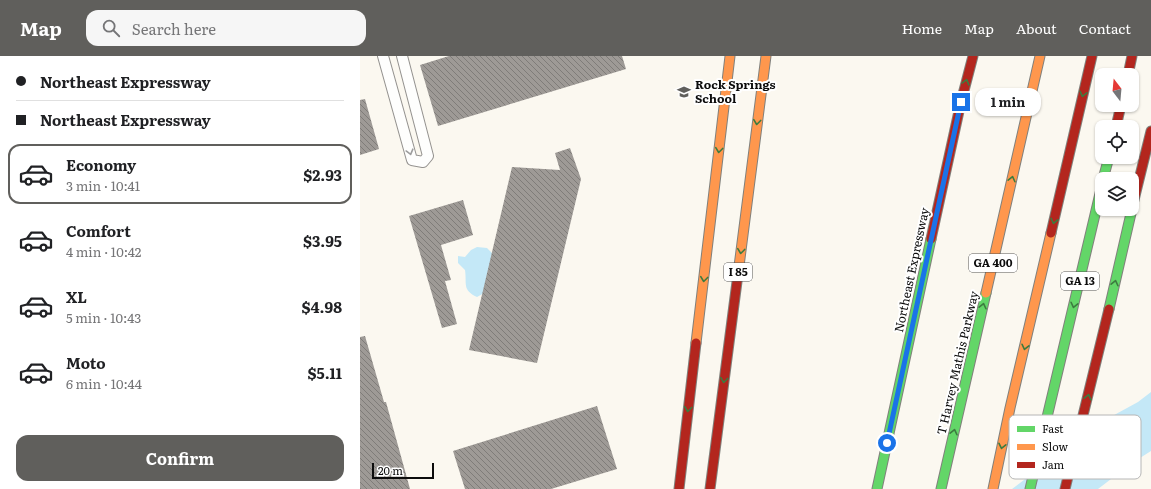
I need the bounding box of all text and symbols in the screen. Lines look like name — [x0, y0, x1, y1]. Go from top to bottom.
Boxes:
search box — [86, 10, 366, 46]
text: Map — [20, 14, 62, 42]
icon: search — [100, 17, 122, 39]
text: Search here — [132, 17, 216, 40]
text: Home — [902, 18, 942, 38]
text: Map — [964, 18, 994, 38]
text: About — [1016, 18, 1057, 38]
text: Contact — [1079, 18, 1131, 38]
north arrow — [1095, 68, 1139, 112]
map controls — [1095, 68, 1139, 216]
text: Northeast Expressway — [40, 70, 211, 93]
place label: Rock Springs School — [695, 75, 776, 107]
one-way arrow — [962, 78, 970, 85]
school or university icon: Rock Springs School — [676, 84, 692, 100]
callout: 1 min — [975, 88, 1041, 116]
one-way arrow — [1079, 90, 1088, 97]
text: 1 min — [991, 92, 1025, 111]
route end — [952, 93, 970, 111]
text: Northeast Expressway — [40, 108, 211, 131]
one-way arrow — [753, 119, 762, 126]
button: locate — [1095, 120, 1139, 164]
one-way arrow — [715, 147, 724, 153]
one-way arrow — [405, 148, 414, 155]
text: Economy — [66, 153, 136, 176]
icon: car — [18, 156, 54, 192]
text: $2.93 — [303, 163, 342, 186]
button: layers — [1095, 172, 1139, 216]
text: 3 min · 10:41 — [66, 176, 140, 195]
one-way arrow — [1007, 176, 1016, 183]
street label: Northeast Expressway — [889, 206, 933, 334]
one-way arrow — [1051, 218, 1059, 224]
text: Comfort — [66, 219, 131, 242]
icon: car — [18, 222, 54, 258]
text: $3.95 — [303, 229, 342, 252]
text: 4 min · 10:42 — [66, 242, 141, 261]
one-way arrow — [737, 248, 746, 254]
road number: GA 400 — [969, 254, 1017, 272]
road number: I 85 — [724, 263, 752, 281]
road number: GA 13 — [1061, 272, 1099, 290]
one-way arrow — [699, 276, 708, 282]
one-way arrow — [1110, 280, 1118, 286]
text: XL — [66, 285, 87, 308]
icon: car — [18, 288, 54, 324]
street label: T Harvey Mathis Parkway — [932, 289, 982, 436]
text: $4.98 — [302, 295, 342, 318]
one-way arrow — [1071, 301, 1079, 308]
one-way arrow — [979, 303, 987, 309]
text: 5 min · 10:43 — [66, 308, 141, 327]
one-way arrow — [1021, 344, 1029, 350]
text: Moto — [66, 351, 106, 374]
icon: car — [18, 354, 54, 390]
text: $5.11 — [308, 361, 342, 384]
text: 6 min · 10:44 — [66, 374, 142, 393]
one-way arrow — [720, 377, 729, 383]
one-way arrow — [1083, 394, 1091, 400]
one-way arrow — [684, 405, 693, 412]
legend — [1009, 415, 1141, 479]
text: Fast — [1042, 420, 1064, 436]
one-way arrow — [950, 429, 958, 436]
route start — [878, 434, 896, 452]
button: Confirm — [16, 435, 344, 481]
text: Slow — [1042, 438, 1068, 454]
one-way arrow — [998, 443, 1006, 449]
text: Jam — [1042, 456, 1065, 472]
scale bar — [372, 461, 434, 480]
text: 20 m — [378, 462, 403, 478]

